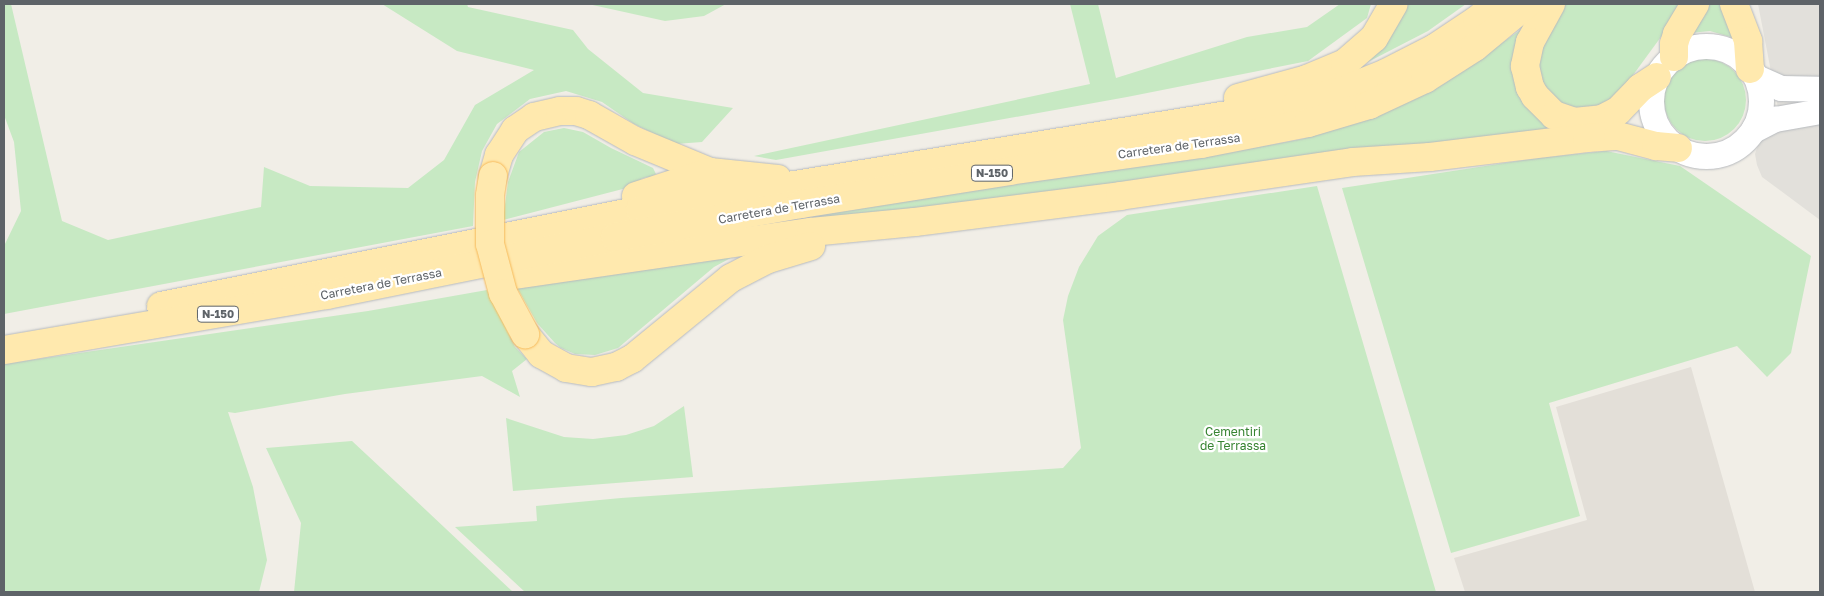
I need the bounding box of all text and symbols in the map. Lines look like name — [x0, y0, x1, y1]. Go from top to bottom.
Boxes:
street label: Carretera de Terrassa — [1117, 130, 1241, 162]
road number: N-150 — [971, 164, 1013, 182]
street label: Carretera de Terrassa — [717, 191, 841, 227]
street label: Carretera de Terrassa — [319, 265, 443, 303]
road number: N-150 — [197, 306, 239, 322]
park label: Cementiri de Terrassa — [1200, 425, 1266, 453]

